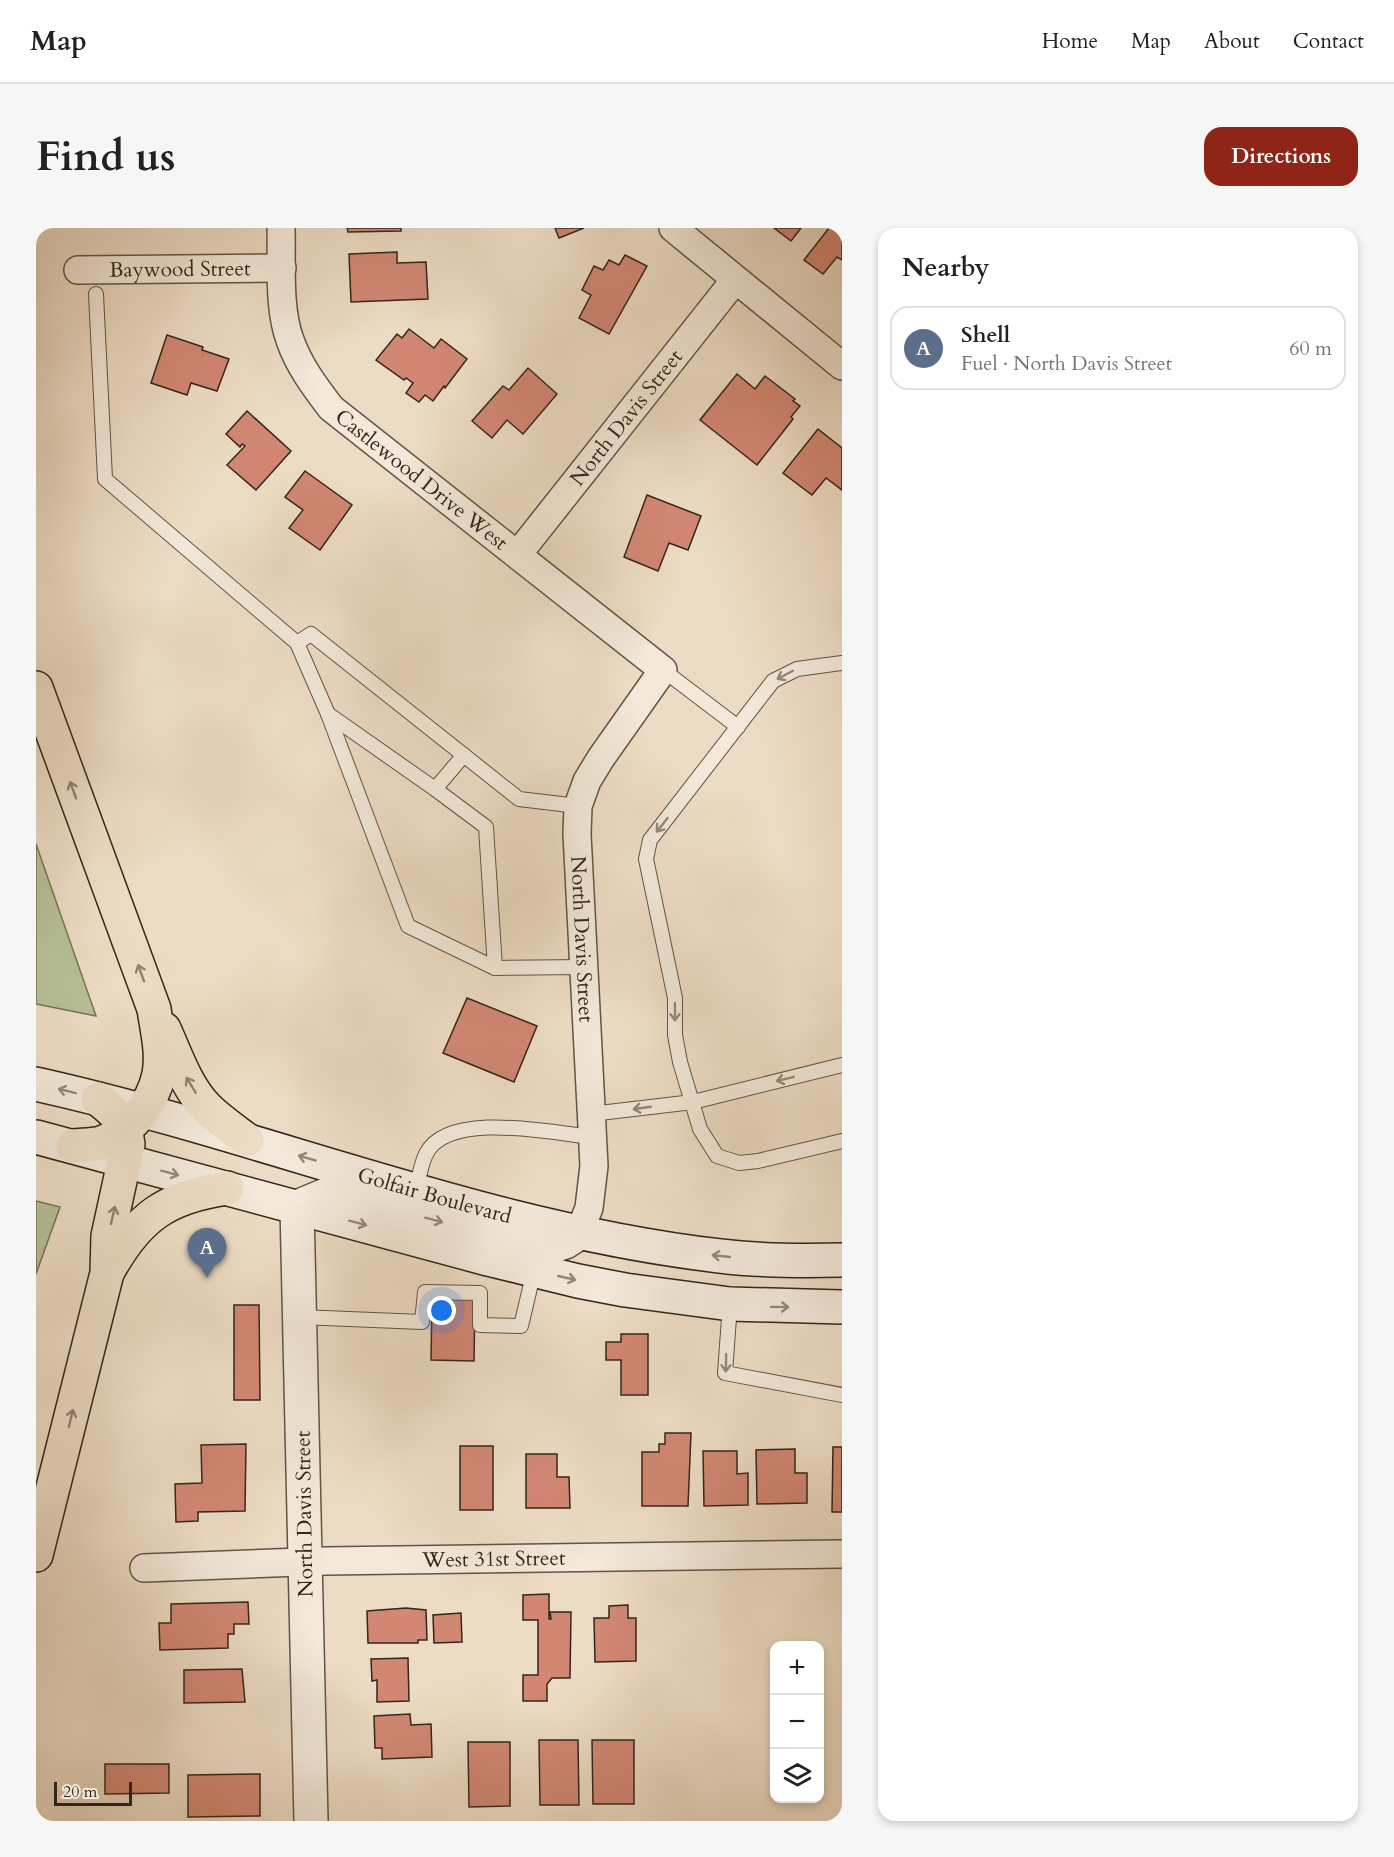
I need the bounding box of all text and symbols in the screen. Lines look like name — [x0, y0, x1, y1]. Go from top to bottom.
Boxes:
text: Map — [30, 22, 87, 60]
text: Home — [1042, 27, 1098, 56]
text: Map — [1131, 27, 1171, 56]
text: About — [1204, 27, 1260, 56]
text: Contact — [1293, 27, 1364, 56]
button: Directions — [1204, 127, 1358, 186]
text: Find us — [36, 128, 176, 185]
text: Nearby — [902, 250, 990, 285]
street label: Baywood Street — [109, 254, 251, 285]
text: Shell — [961, 320, 1010, 350]
text: A — [916, 335, 931, 362]
text: 60 m — [1289, 335, 1332, 362]
street label: North Davis Street — [563, 343, 690, 492]
text: Fuel · North Davis Street — [961, 350, 1172, 377]
street label: Castlewood Drive West — [329, 403, 514, 557]
one-way arrow — [777, 670, 795, 681]
one-way arrow — [67, 781, 78, 800]
one-way arrow — [656, 816, 669, 832]
street label: North Davis Street — [563, 855, 601, 1023]
one-way arrow — [134, 964, 145, 983]
one-way arrow — [669, 1002, 681, 1022]
one-way arrow — [776, 1074, 795, 1086]
one-way arrow — [185, 1077, 197, 1094]
one-way arrow — [58, 1085, 77, 1097]
one-way arrow — [632, 1103, 652, 1114]
one-way arrow — [298, 1152, 317, 1163]
street label: Golfair Boulevard — [354, 1160, 515, 1231]
one-way arrow — [160, 1167, 179, 1179]
one-way arrow — [108, 1206, 119, 1225]
one-way arrow — [424, 1215, 443, 1226]
one-way arrow — [348, 1218, 367, 1230]
pin: A — [188, 1228, 226, 1278]
one-way arrow — [711, 1250, 731, 1261]
one-way arrow — [557, 1273, 576, 1285]
your location — [427, 1296, 456, 1325]
one-way arrow — [770, 1301, 790, 1313]
one-way arrow — [720, 1352, 732, 1372]
one-way arrow — [65, 1408, 77, 1427]
street label: North Davis Street — [289, 1430, 320, 1598]
street label: West 31st Street — [421, 1544, 566, 1575]
map controls — [770, 1641, 824, 1803]
button: + — [770, 1641, 824, 1695]
button: − — [770, 1695, 824, 1749]
button: layers — [770, 1749, 824, 1803]
scale bar — [54, 1779, 132, 1806]
text: 20 m — [63, 1781, 97, 1803]

